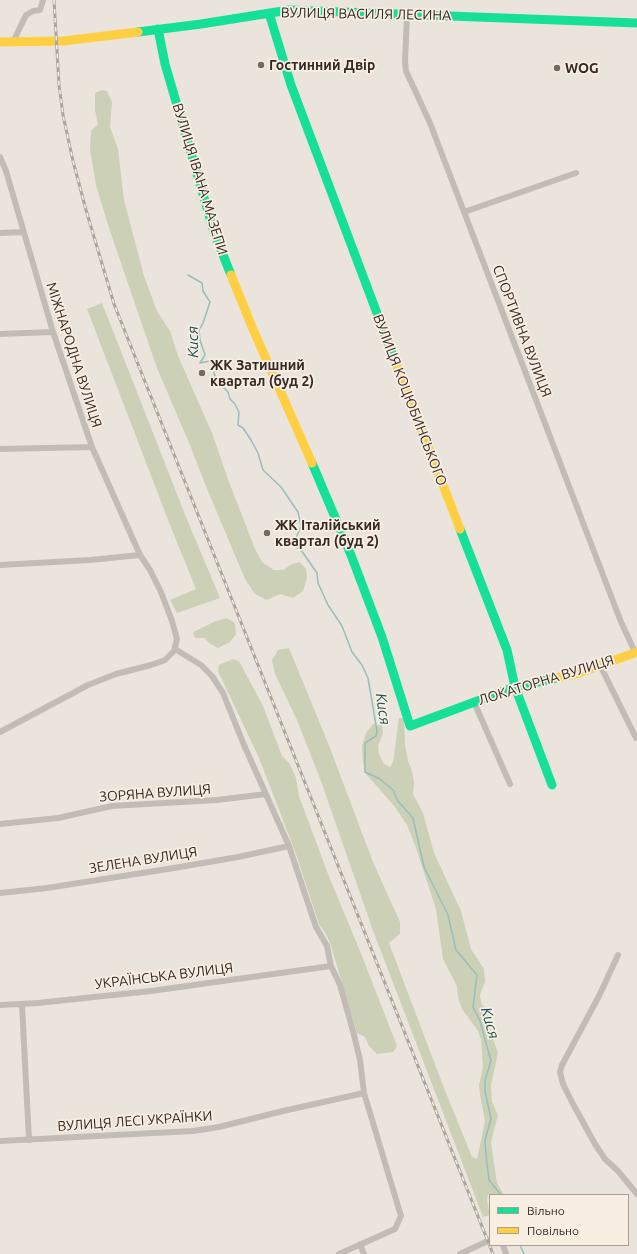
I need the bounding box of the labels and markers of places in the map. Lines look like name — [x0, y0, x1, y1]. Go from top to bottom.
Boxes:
place label: Гостинний Двір — [269, 57, 375, 73]
marker: Гостинний Двір — [256, 60, 266, 70]
place label: WOG — [565, 60, 599, 76]
marker: WOG — [552, 63, 562, 73]
place label: ЖК Затишний квартал (буд 2) — [210, 357, 314, 390]
marker: ЖК Затишний квартал (буд 2) — [197, 368, 207, 378]
place label: ЖК Італійський квартал (буд 2) — [275, 517, 381, 550]
marker: ЖК Італійський квартал (буд 2) — [262, 528, 272, 538]

